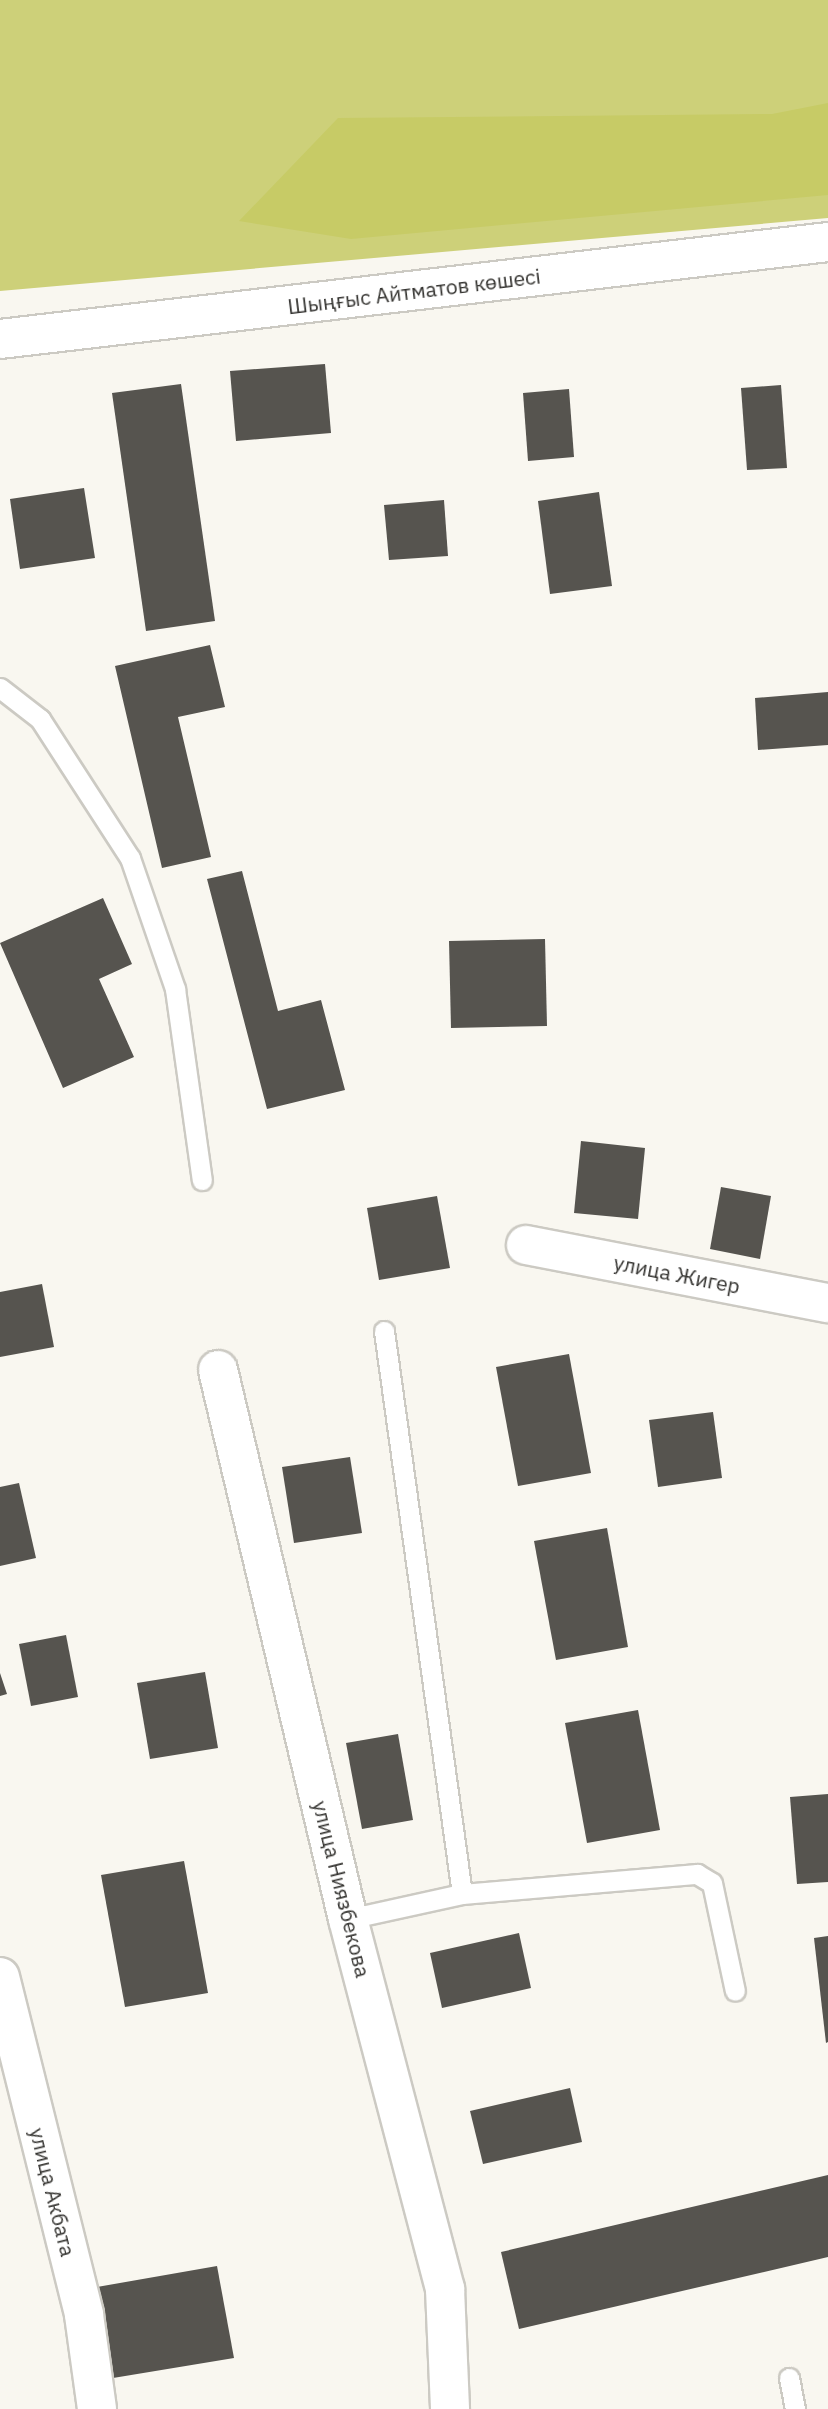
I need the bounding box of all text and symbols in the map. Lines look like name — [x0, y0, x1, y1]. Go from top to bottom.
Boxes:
street label: Шыңғыс Айтматов көшесі — [286, 263, 542, 319]
street label: улица Жигер — [612, 1249, 742, 1299]
street label: улица Ниязбекова — [308, 1798, 376, 1980]
street label: улица Акбата — [25, 2125, 81, 2259]

